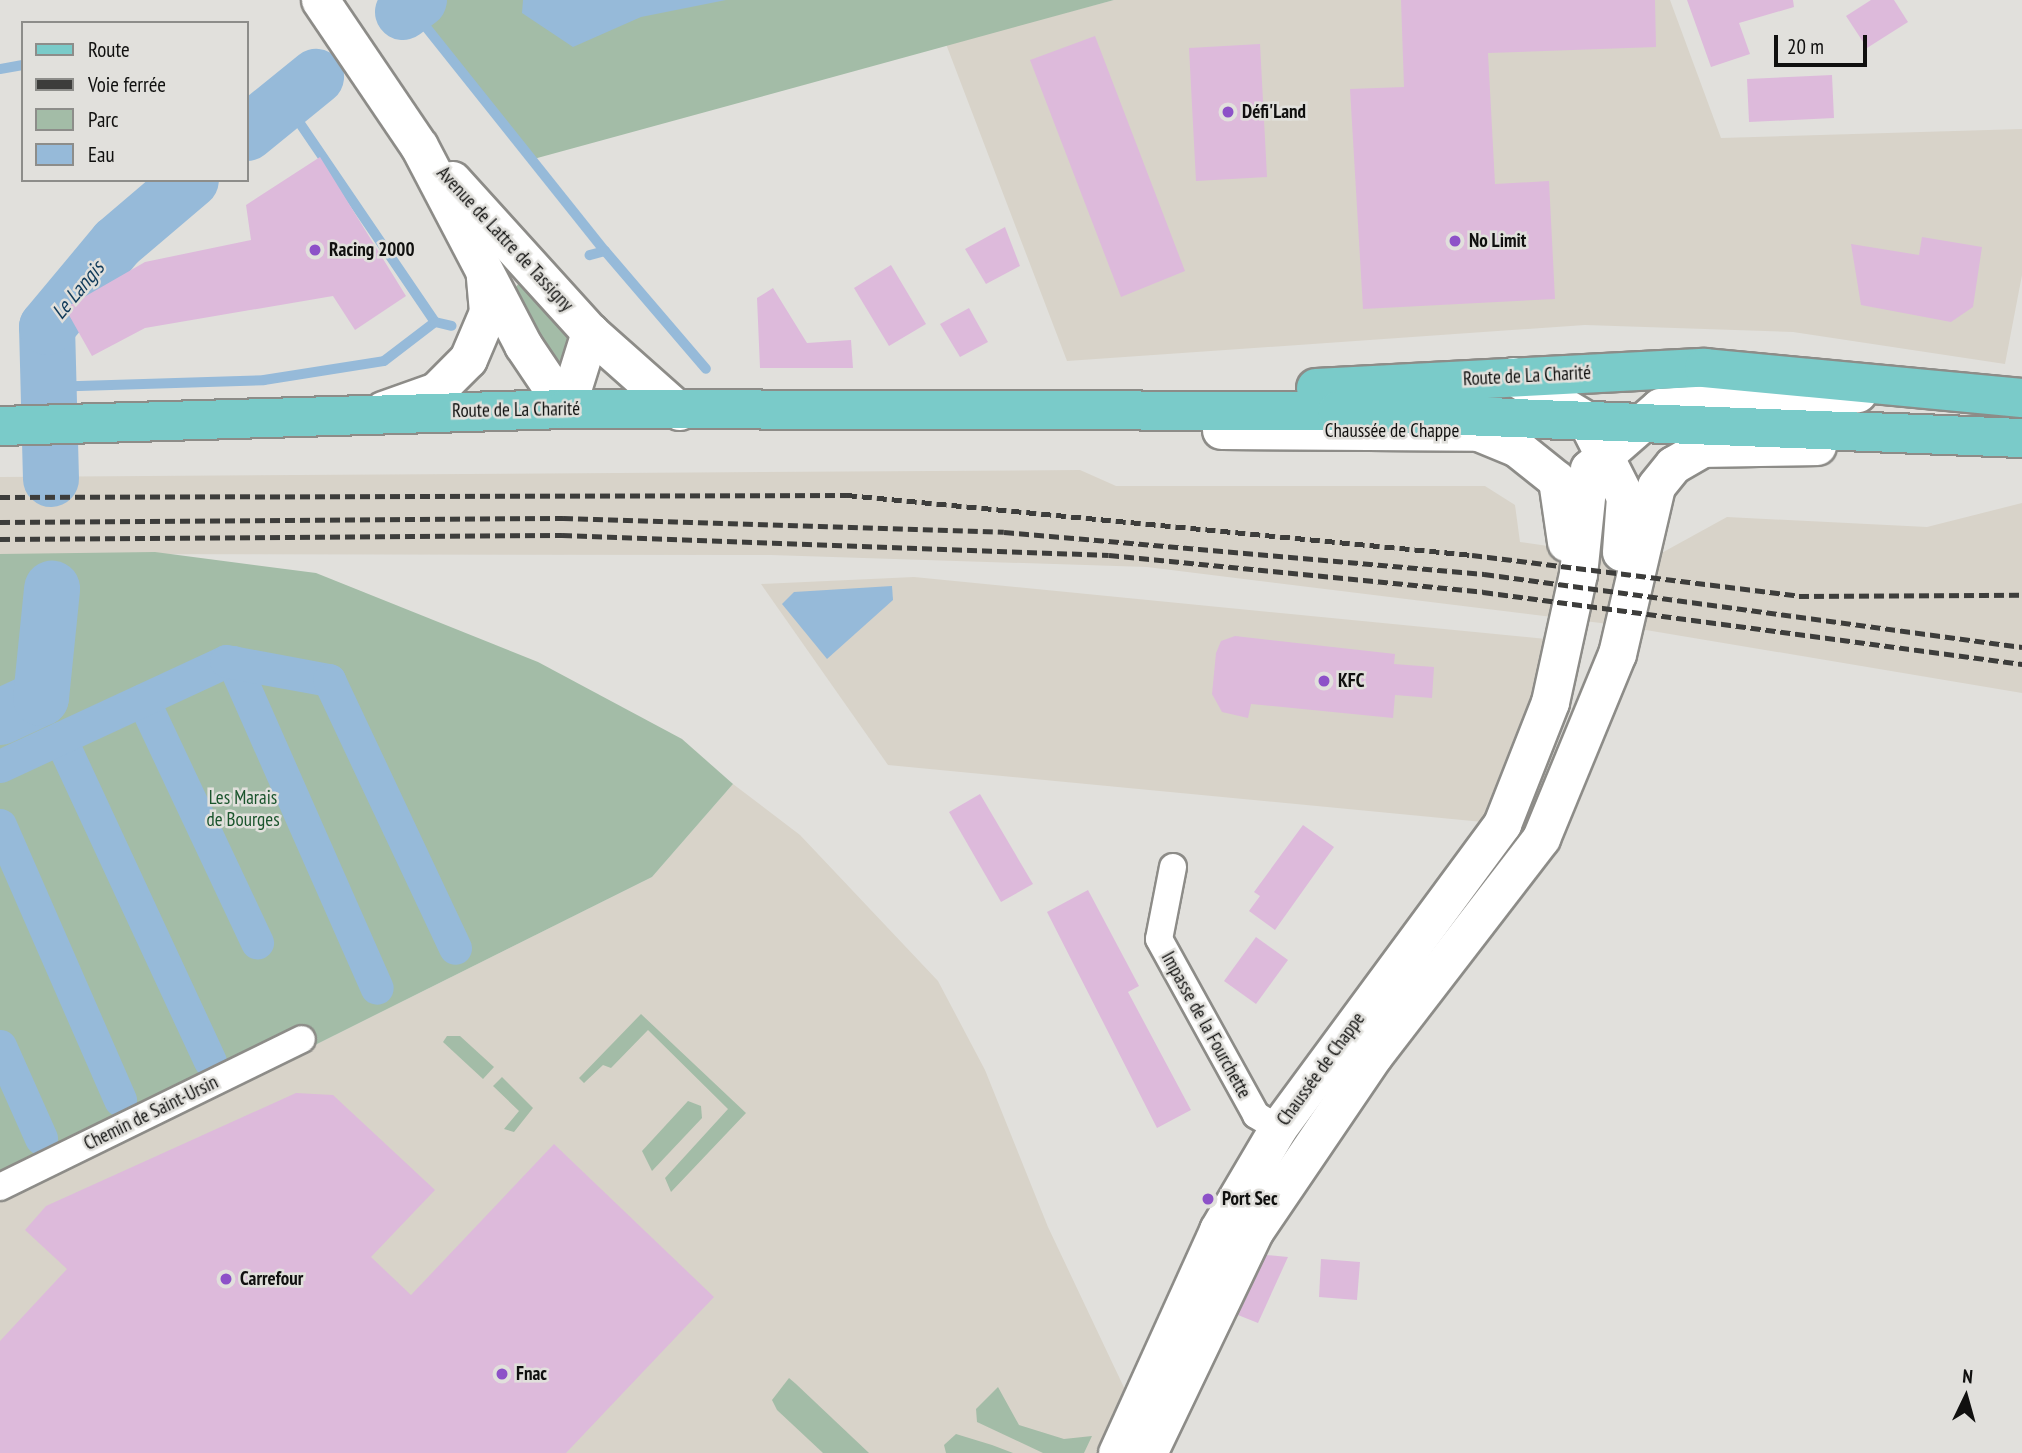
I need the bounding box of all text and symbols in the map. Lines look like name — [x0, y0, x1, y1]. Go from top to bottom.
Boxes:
legend — [21, 21, 248, 182]
scale bar — [1777, 21, 1870, 65]
text: 20 m — [1787, 33, 1824, 60]
text: Route — [88, 36, 130, 63]
text: Voie ferrée — [88, 71, 166, 98]
place label: Défi'Land — [1242, 101, 1306, 123]
marker: Défi'Land — [1220, 104, 1236, 120]
text: Parc — [88, 106, 119, 133]
text: Eau — [88, 141, 115, 168]
street label: Avenue de Lattre de Tassigny — [432, 162, 578, 316]
place label: No Limit — [1469, 230, 1526, 252]
marker: No Limit — [1447, 233, 1463, 249]
place label: Racing 2000 — [329, 239, 414, 261]
marker: Racing 2000 — [307, 242, 323, 258]
water label: Le Langis — [47, 256, 109, 324]
street label: Route de La Charité — [1462, 361, 1592, 391]
street label: Route de La Charité — [452, 397, 580, 423]
street label: Chaussée de Chappe — [1325, 420, 1459, 442]
place label: KFC — [1338, 670, 1365, 692]
marker: KFC — [1316, 673, 1332, 689]
park label: Les Marais de Bourges — [206, 787, 280, 831]
street label: Impasse de la Fourchette — [1156, 948, 1256, 1102]
street label: Chaussée de Chappe — [1272, 1008, 1370, 1130]
street label: Chemin de Saint-Ursin — [80, 1071, 222, 1155]
place label: Port Sec — [1222, 1188, 1278, 1210]
marker: Port Sec — [1200, 1191, 1216, 1207]
place label: Carrefour — [240, 1268, 303, 1290]
marker: Carrefour — [218, 1271, 234, 1287]
north arrow — [1931, 1362, 2001, 1432]
place label: Fnac — [516, 1363, 547, 1385]
text: N — [1962, 1364, 1974, 1388]
marker: Fnac — [494, 1366, 510, 1382]

